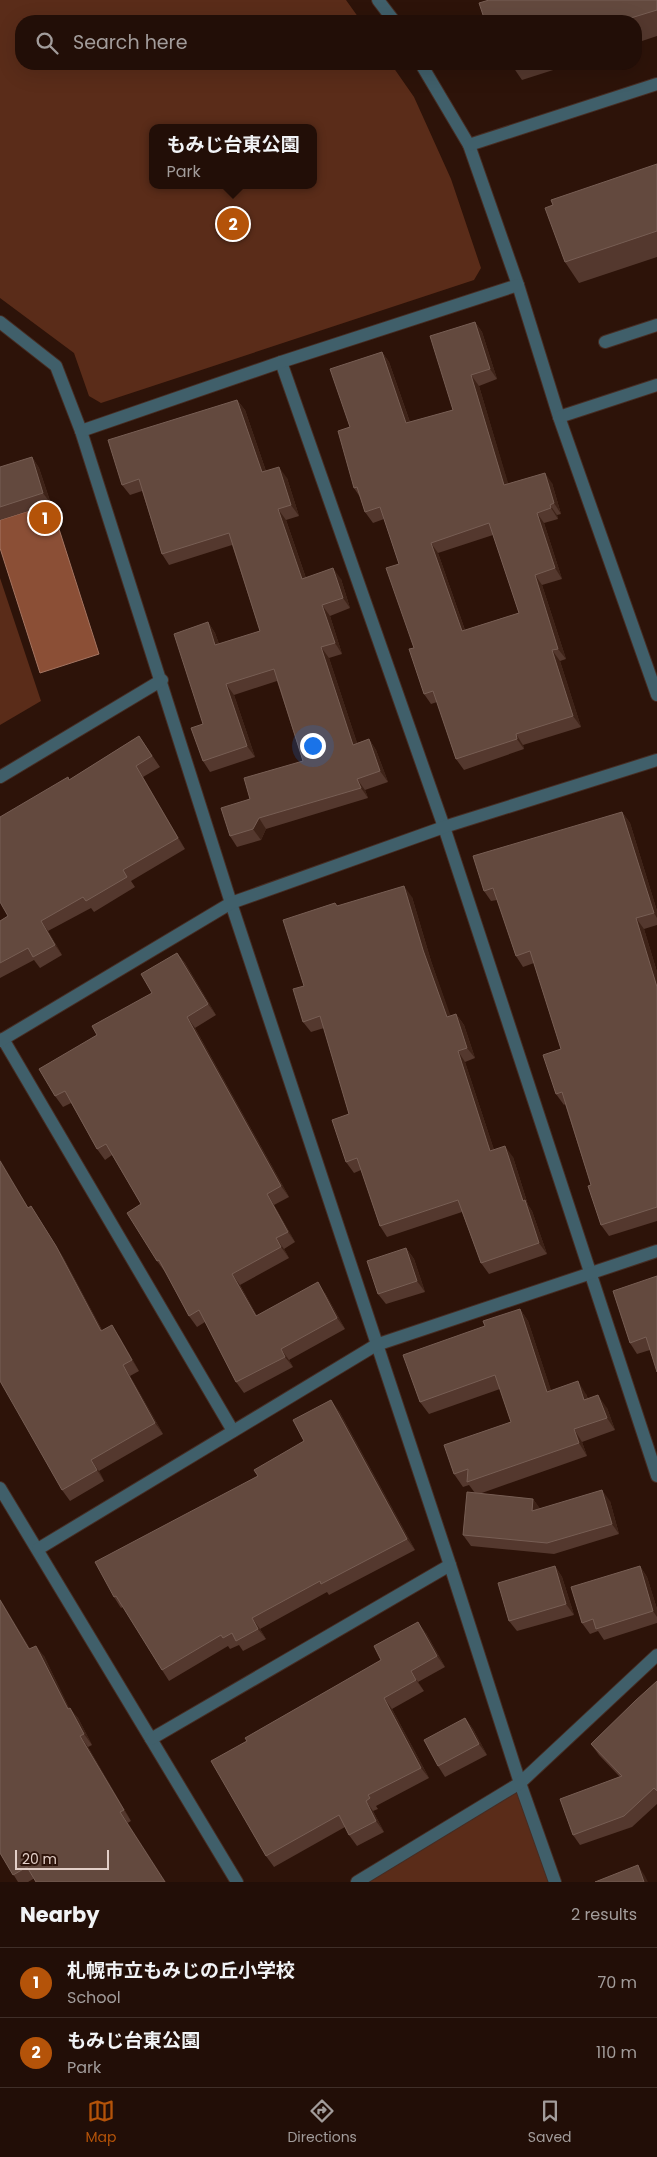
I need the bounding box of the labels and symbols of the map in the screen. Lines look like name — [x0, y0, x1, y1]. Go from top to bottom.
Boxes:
pin: 2 — [217, 205, 249, 243]
pin: 1 — [29, 499, 61, 537]
your location — [300, 733, 326, 759]
scale bar — [15, 1847, 109, 1870]

